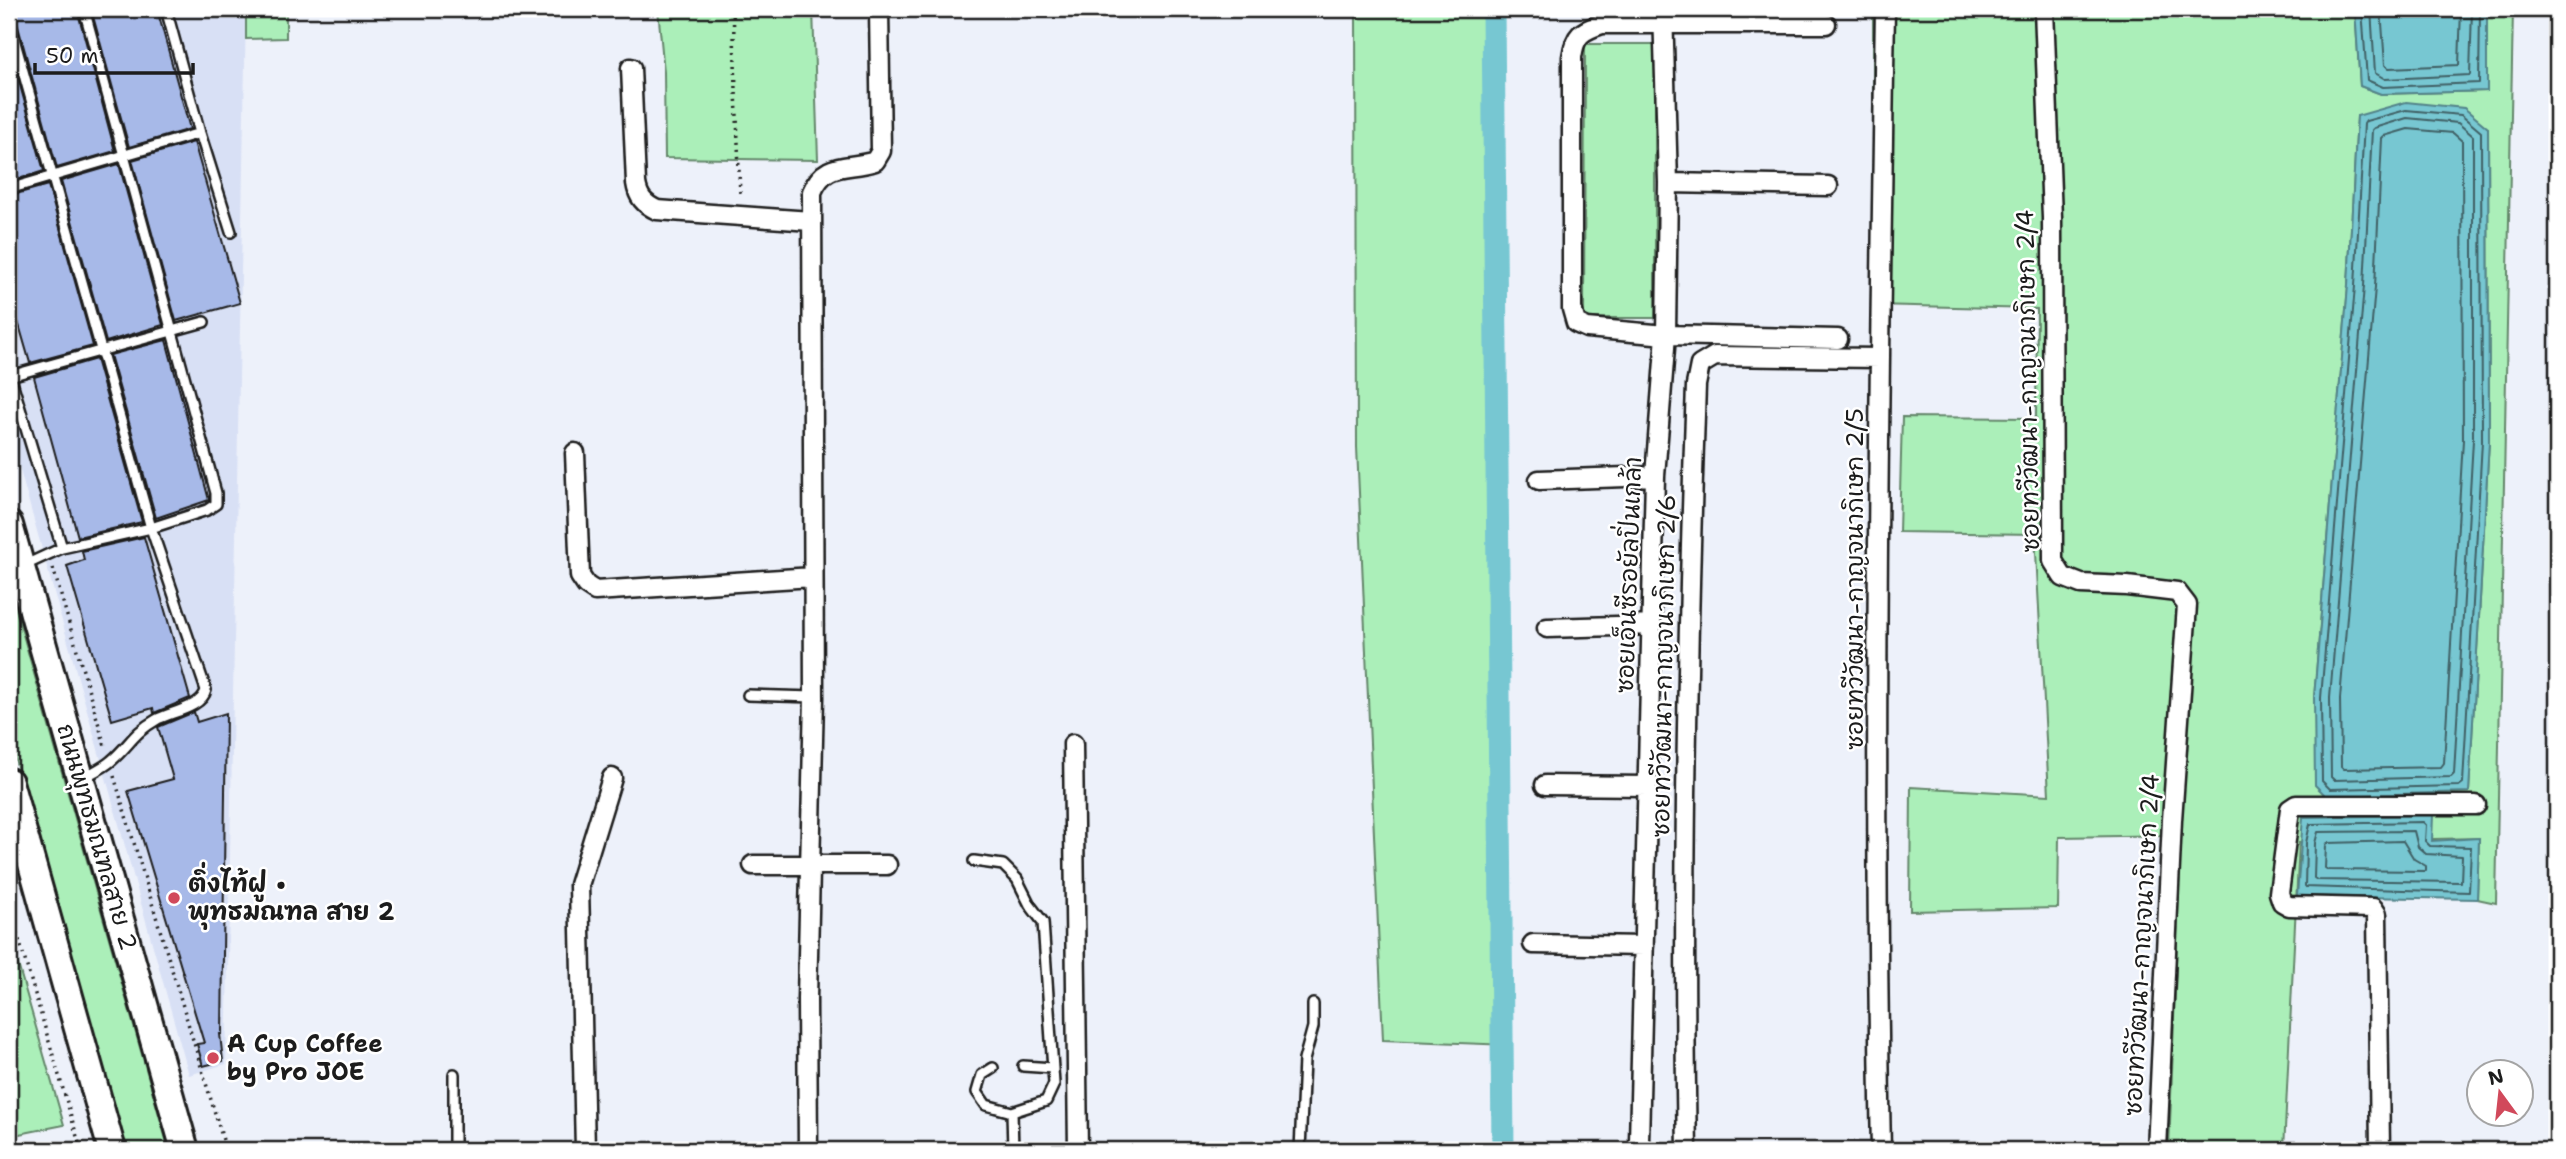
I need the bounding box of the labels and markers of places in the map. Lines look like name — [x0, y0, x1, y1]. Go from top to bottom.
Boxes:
place label: ติ่งไท้ฝู • พุทธมณฑล สาย 2 — [188, 861, 395, 930]
marker: ติ่งไท้ฝู • พุทธมณฑล สาย 2 — [166, 890, 182, 906]
place label: A Cup Coffee by Pro JOE — [227, 1028, 383, 1088]
marker: A Cup Coffee by Pro JOE — [205, 1050, 221, 1066]

